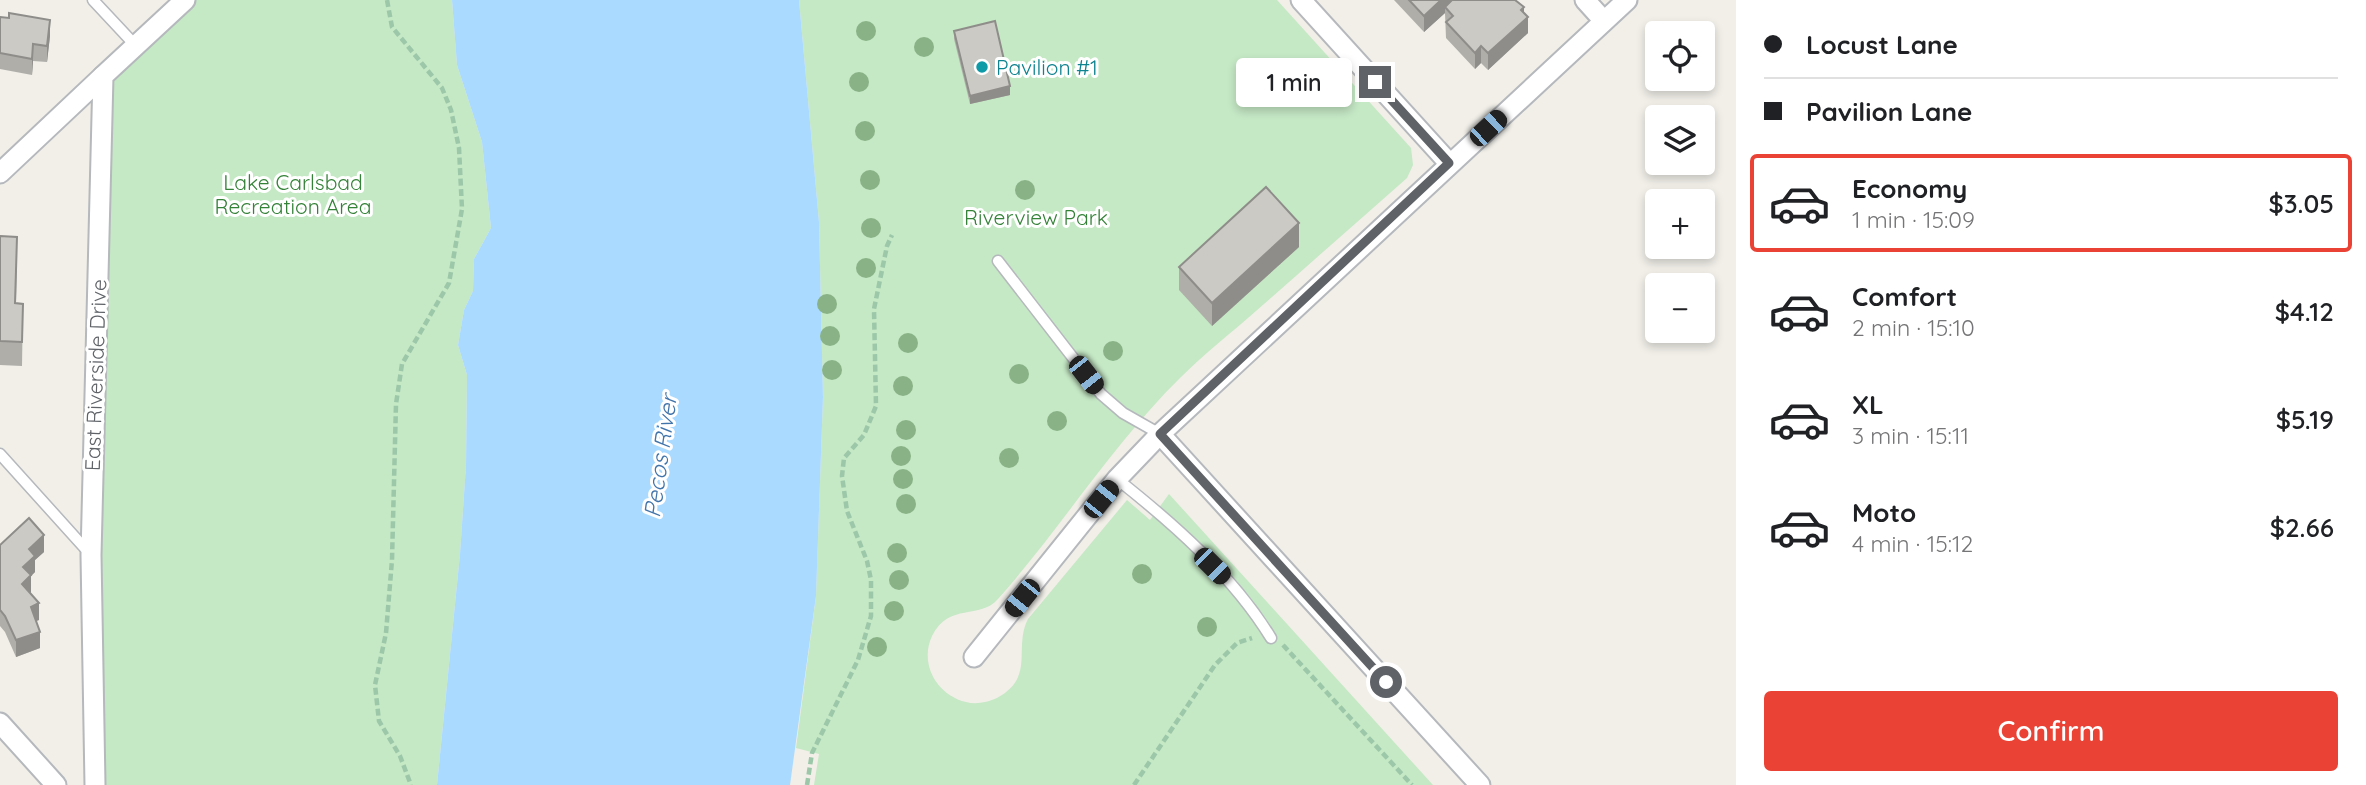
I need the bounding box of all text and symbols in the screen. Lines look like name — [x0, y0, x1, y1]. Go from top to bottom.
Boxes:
map controls — [1645, 21, 1715, 343]
button: locate — [1645, 21, 1715, 91]
text: Locust Lane — [1806, 28, 1958, 61]
place label: Pavilion #1 — [996, 54, 1098, 80]
callout: 1 min — [1235, 57, 1350, 106]
marker: Pavilion #1 — [974, 59, 990, 75]
route end — [1359, 66, 1391, 98]
text: 1 min — [1266, 68, 1322, 97]
text: Pavilion Lane — [1806, 95, 1972, 128]
button: layers — [1645, 105, 1715, 175]
car — [1466, 106, 1511, 150]
park label: Lake Carlsbad Recreation Area — [214, 169, 372, 219]
icon: car — [1768, 172, 1831, 235]
text: Economy — [1852, 172, 1967, 205]
text: $3.05 — [2269, 187, 2334, 220]
button: + — [1645, 189, 1715, 259]
park label: Riverview Park — [964, 204, 1108, 230]
text: 1 min · 15:09 — [1852, 205, 1975, 234]
button: − — [1645, 273, 1715, 343]
street label: East Riverside Drive — [79, 279, 111, 471]
icon: car — [1768, 280, 1831, 343]
text: Comfort — [1852, 280, 1957, 313]
text: $4.12 — [2275, 295, 2334, 328]
text: 2 min · 15:10 — [1852, 313, 1975, 342]
car — [1065, 352, 1108, 398]
icon: car — [1768, 388, 1831, 451]
text: XL — [1852, 388, 1884, 421]
water label: Pecos River — [637, 390, 683, 519]
text: $5.19 — [2276, 403, 2334, 436]
text: 3 min · 15:11 — [1852, 421, 1969, 450]
car — [1080, 476, 1123, 522]
icon: car — [1768, 496, 1831, 559]
text: Moto — [1852, 496, 1916, 529]
text: $2.66 — [2270, 511, 2334, 544]
text: 4 min · 15:12 — [1852, 529, 1973, 558]
car — [1190, 544, 1235, 588]
car — [1001, 575, 1044, 621]
route start — [1370, 666, 1402, 698]
button: Confirm — [1764, 691, 2338, 771]

